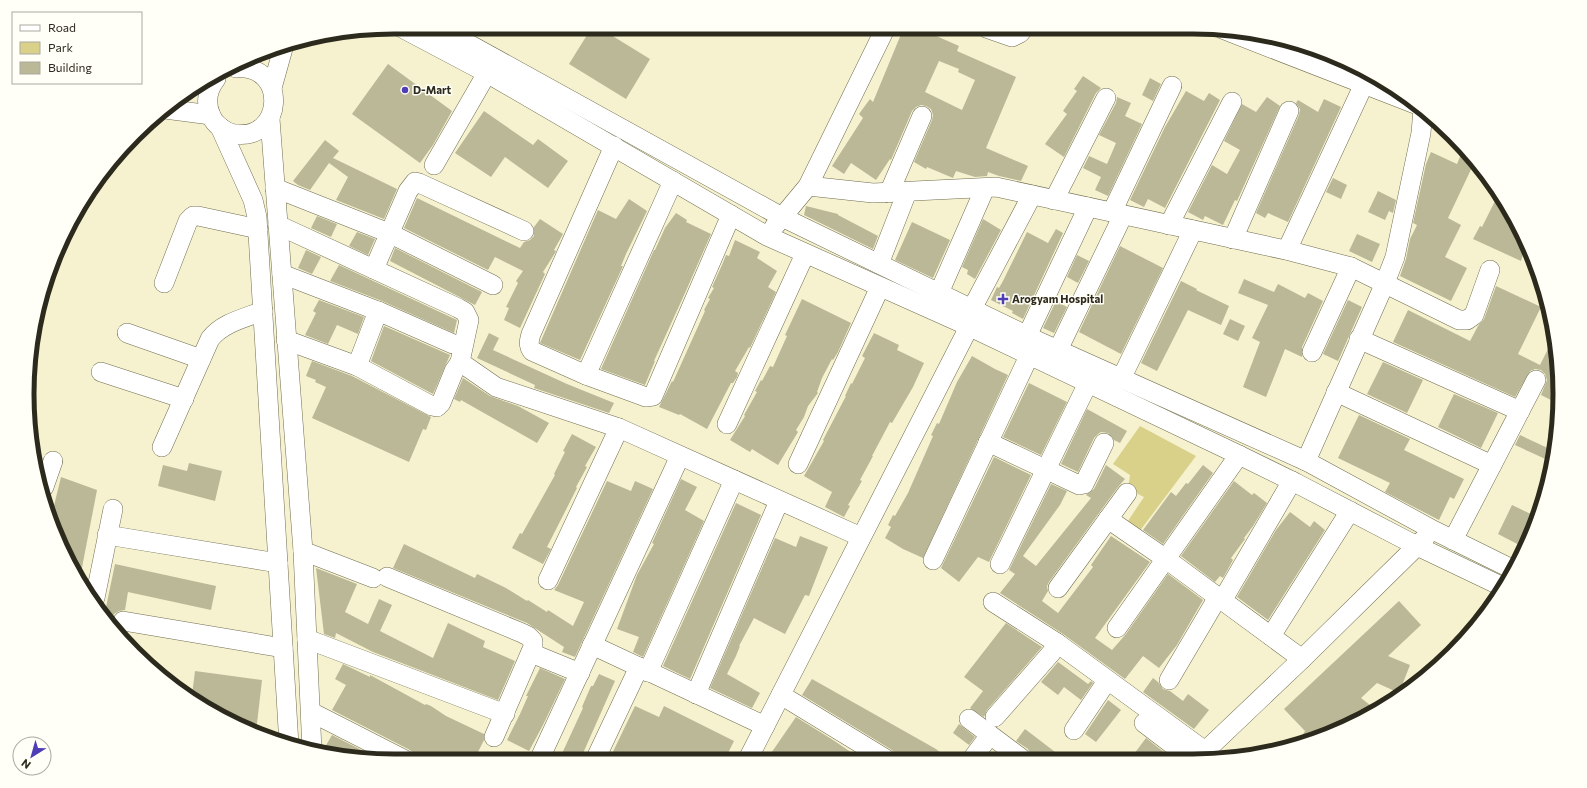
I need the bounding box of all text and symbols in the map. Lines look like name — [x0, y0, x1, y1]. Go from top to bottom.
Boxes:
legend — [12, 12, 142, 84]
text: Road — [48, 20, 76, 34]
text: Park — [48, 40, 74, 54]
text: Building — [48, 60, 92, 74]
place label: D-Mart — [413, 83, 452, 96]
marker: D-Mart — [400, 85, 410, 95]
place label: Arogyam Hospital — [1012, 292, 1103, 305]
marker: Arogyam Hospital — [997, 293, 1009, 305]
north arrow — [12, 736, 52, 776]
text: N — [18, 757, 33, 772]

